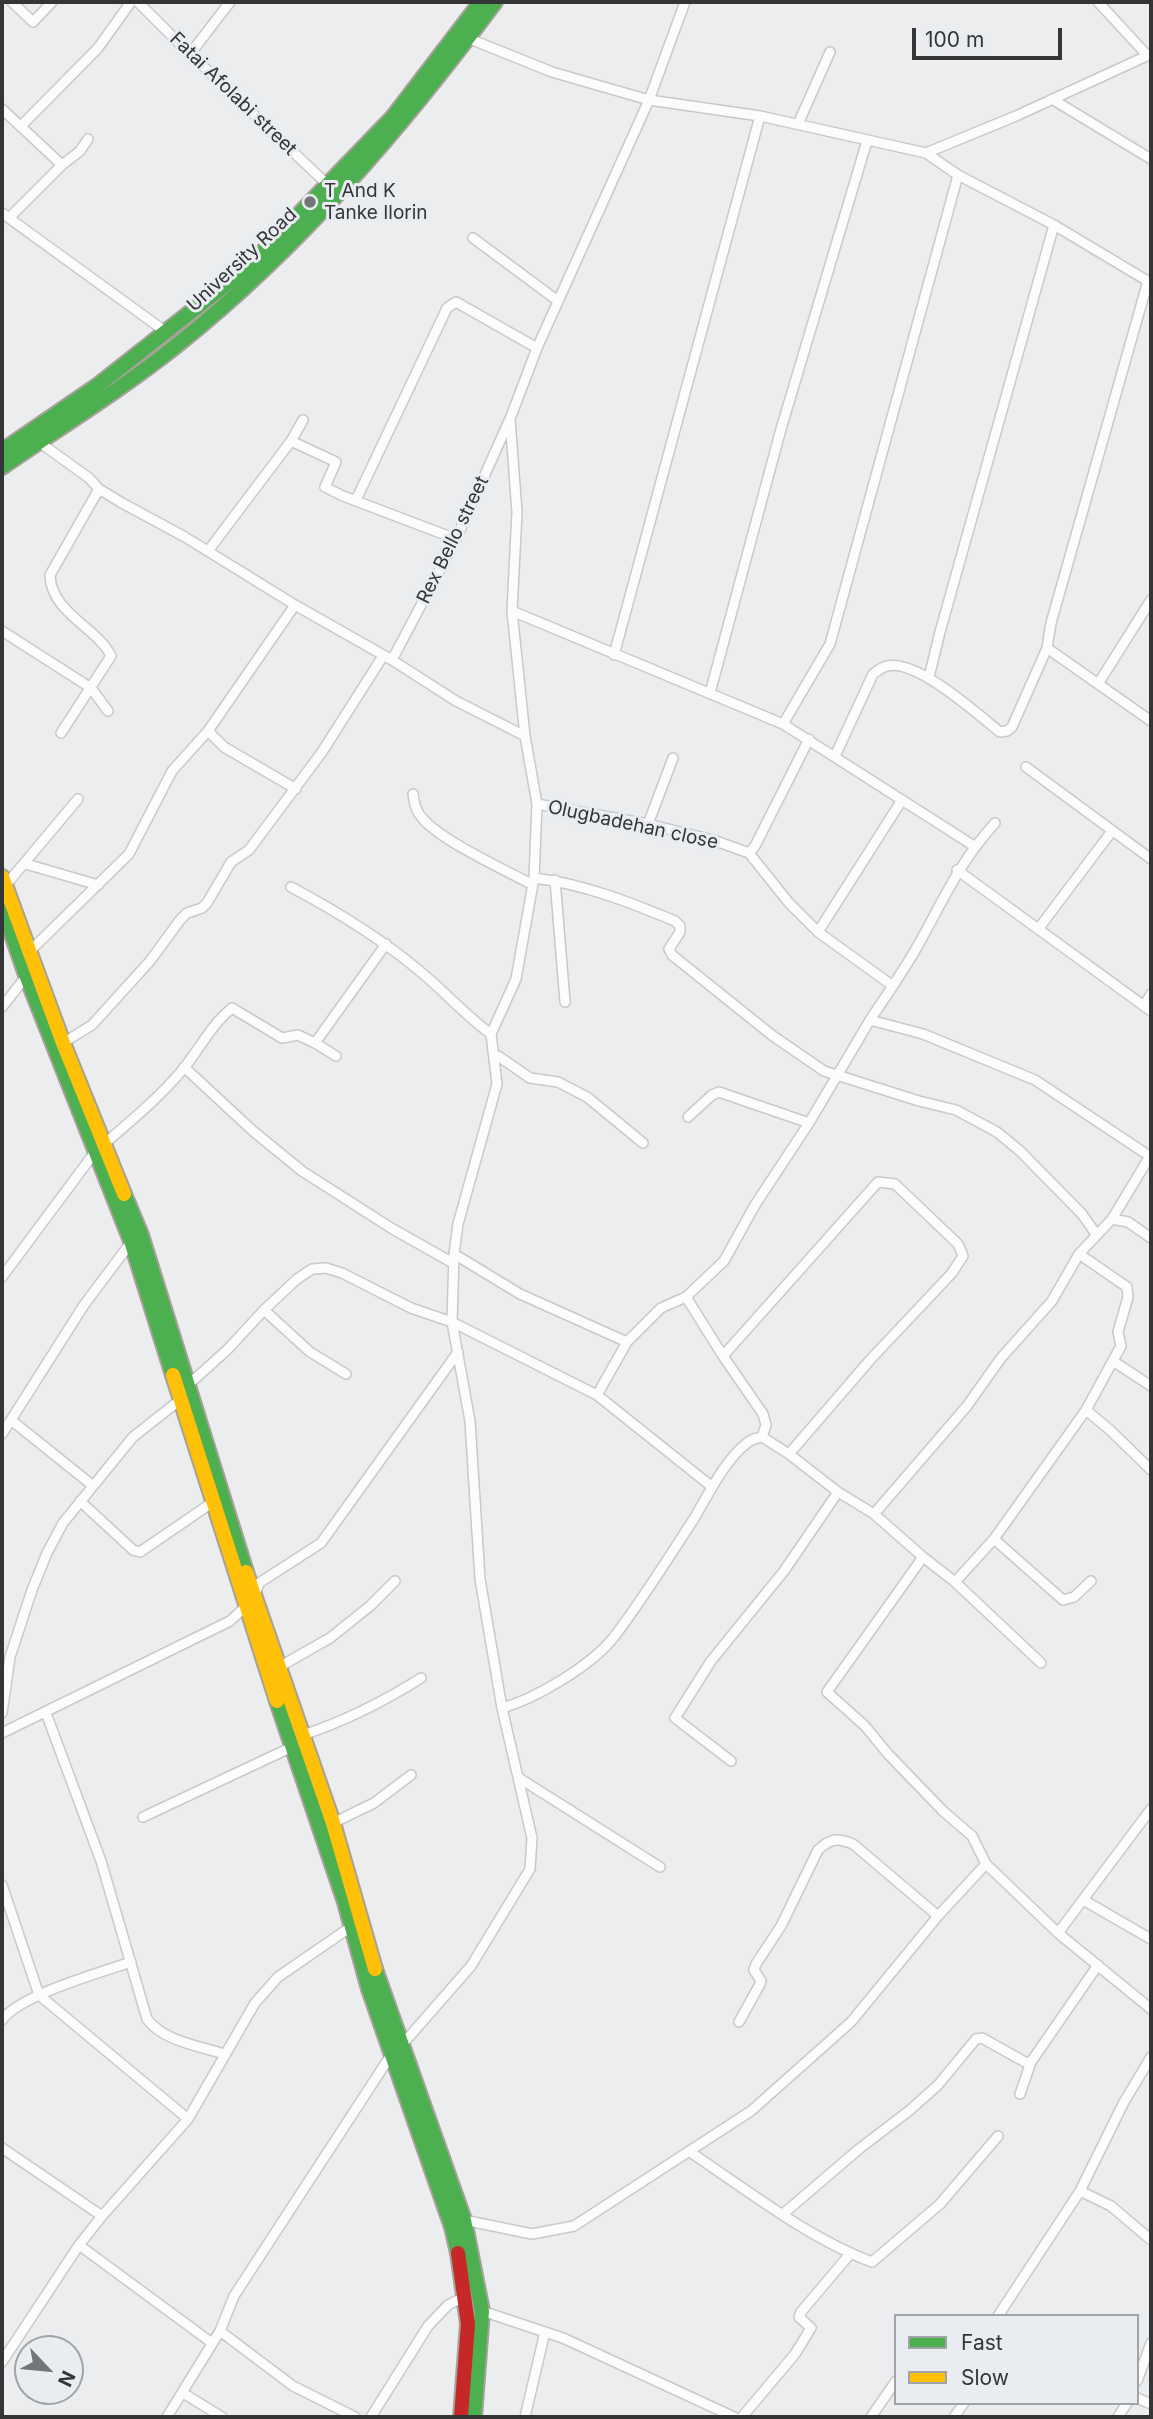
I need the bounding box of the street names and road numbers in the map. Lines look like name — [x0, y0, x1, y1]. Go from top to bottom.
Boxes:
street label: Fatai Afolabi street — [165, 28, 301, 160]
street label: University Road — [182, 203, 302, 317]
street label: Rex Bello street — [412, 472, 494, 608]
street label: Olugbadehan close — [546, 796, 720, 854]

